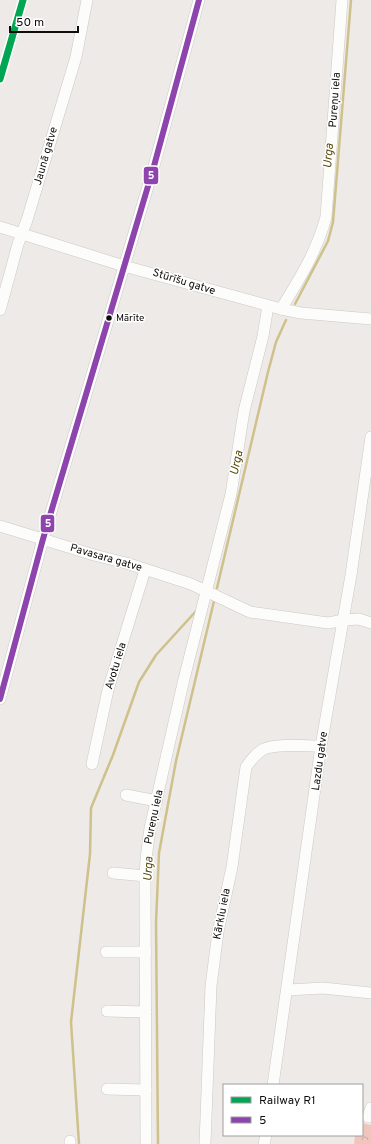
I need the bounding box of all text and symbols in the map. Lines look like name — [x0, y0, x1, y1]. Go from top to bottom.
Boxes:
scale bar — [10, 8, 78, 34]
text: 50 m — [16, 15, 44, 31]
street label: Pureņu iela — [326, 72, 344, 128]
street label: Jaunā gatve — [31, 125, 61, 187]
water label: Urga — [320, 142, 338, 169]
line badge: 5 — [143, 166, 159, 185]
text: 5 — [148, 169, 155, 183]
street label: Stūrīšu gatve — [151, 266, 217, 298]
place label: Mārīte — [116, 312, 145, 325]
marker: Mārīte — [104, 313, 114, 323]
water label: Urga — [226, 448, 248, 477]
line badge: 5 — [40, 514, 55, 533]
text: 5 — [45, 517, 52, 531]
street label: Pavasara gatve — [68, 541, 144, 575]
street label: Avotu iela — [102, 641, 130, 691]
street label: Lazdu gatve — [309, 730, 331, 792]
street label: Pureņu iela — [141, 788, 167, 846]
water label: Urga — [140, 855, 158, 882]
street label: Kārklu iela — [210, 887, 234, 941]
legend — [223, 1084, 363, 1136]
text: Railway R1 — [259, 1093, 316, 1109]
text: 5 — [259, 1113, 266, 1129]

